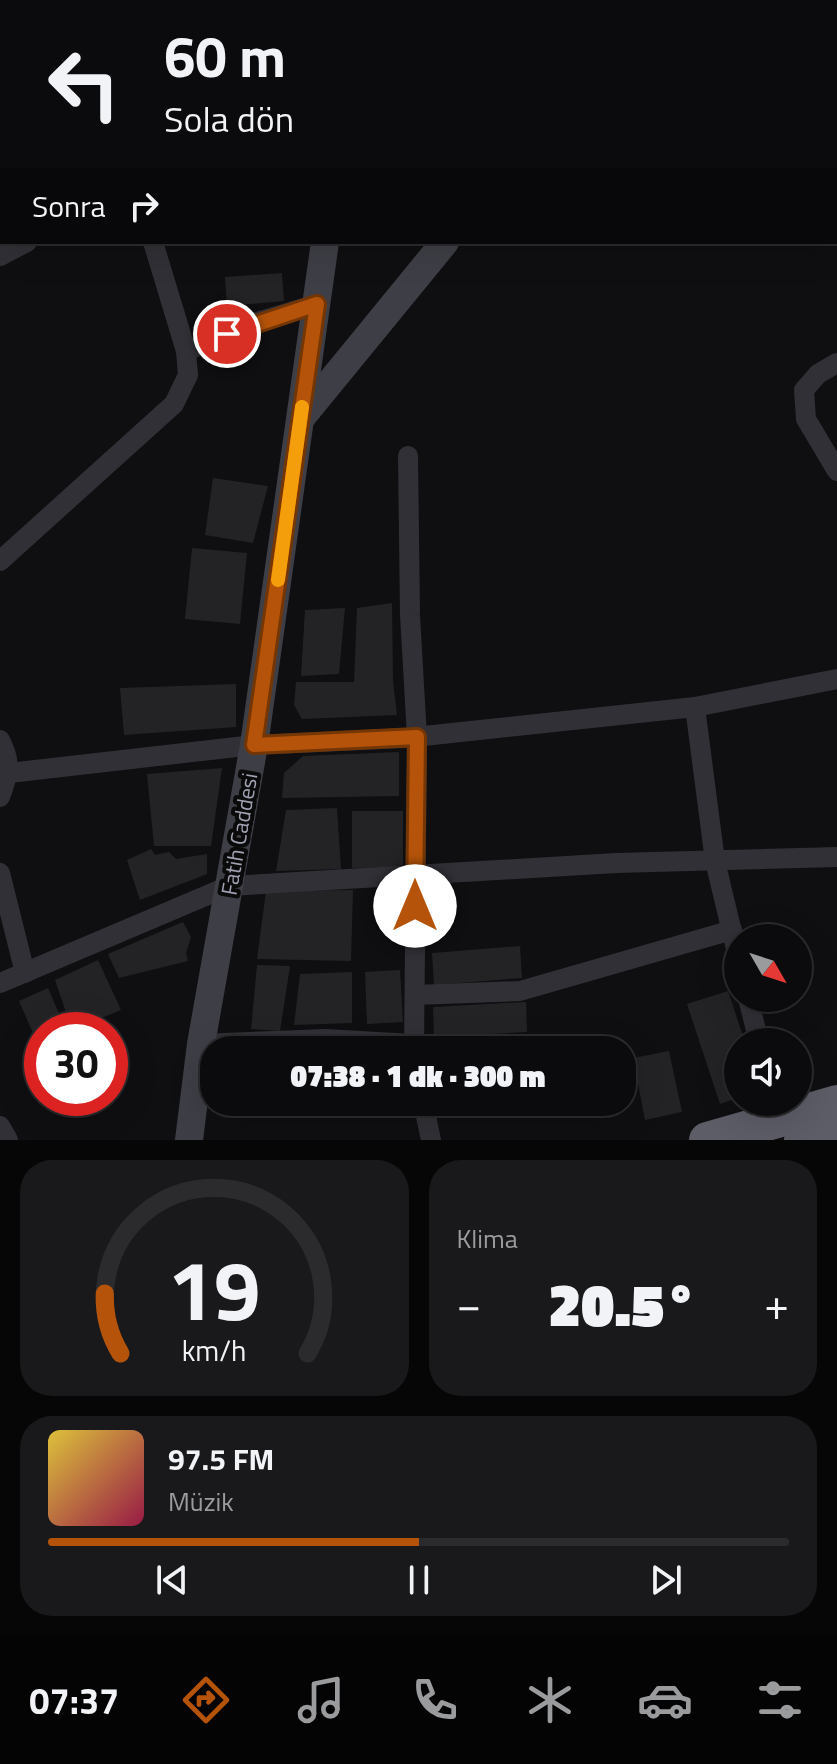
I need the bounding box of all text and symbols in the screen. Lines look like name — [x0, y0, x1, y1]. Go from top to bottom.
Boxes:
text: 60 m — [164, 14, 286, 99]
icon: left — [32, 32, 136, 136]
text: Sola dön — [164, 91, 294, 146]
text: Sonra — [32, 183, 106, 229]
icon: right — [122, 184, 166, 228]
pin — [193, 300, 261, 368]
icon: arrive — [205, 312, 249, 356]
street label: Fatih Caddesi — [212, 770, 266, 898]
position arrow — [373, 864, 457, 948]
north arrow — [724, 924, 812, 1012]
map controls — [724, 924, 812, 1116]
speed limit sign: 30 — [24, 1012, 128, 1116]
button: sound — [724, 1028, 812, 1116]
text: 07:38 · 1 dk · 300 m — [291, 1053, 545, 1099]
text: Klima — [457, 1219, 518, 1258]
text: 19 — [168, 1226, 261, 1352]
text: 20.5° — [548, 1258, 697, 1349]
text: − — [457, 1270, 481, 1337]
text: + — [764, 1270, 789, 1337]
text: km/h — [182, 1329, 247, 1372]
text: 97.5 FM — [168, 1436, 274, 1482]
text: Müzik — [168, 1482, 234, 1521]
icon: previous — [150, 1558, 194, 1602]
icon: pause — [397, 1558, 441, 1602]
icon: next — [644, 1558, 688, 1602]
icon: directions — [178, 1672, 234, 1728]
icon: music — [293, 1672, 349, 1728]
icon: phone — [407, 1672, 463, 1728]
icon: climate — [522, 1672, 578, 1728]
icon: car — [637, 1672, 693, 1728]
icon: filters — [752, 1672, 808, 1728]
text: 07:37 — [29, 1673, 119, 1728]

